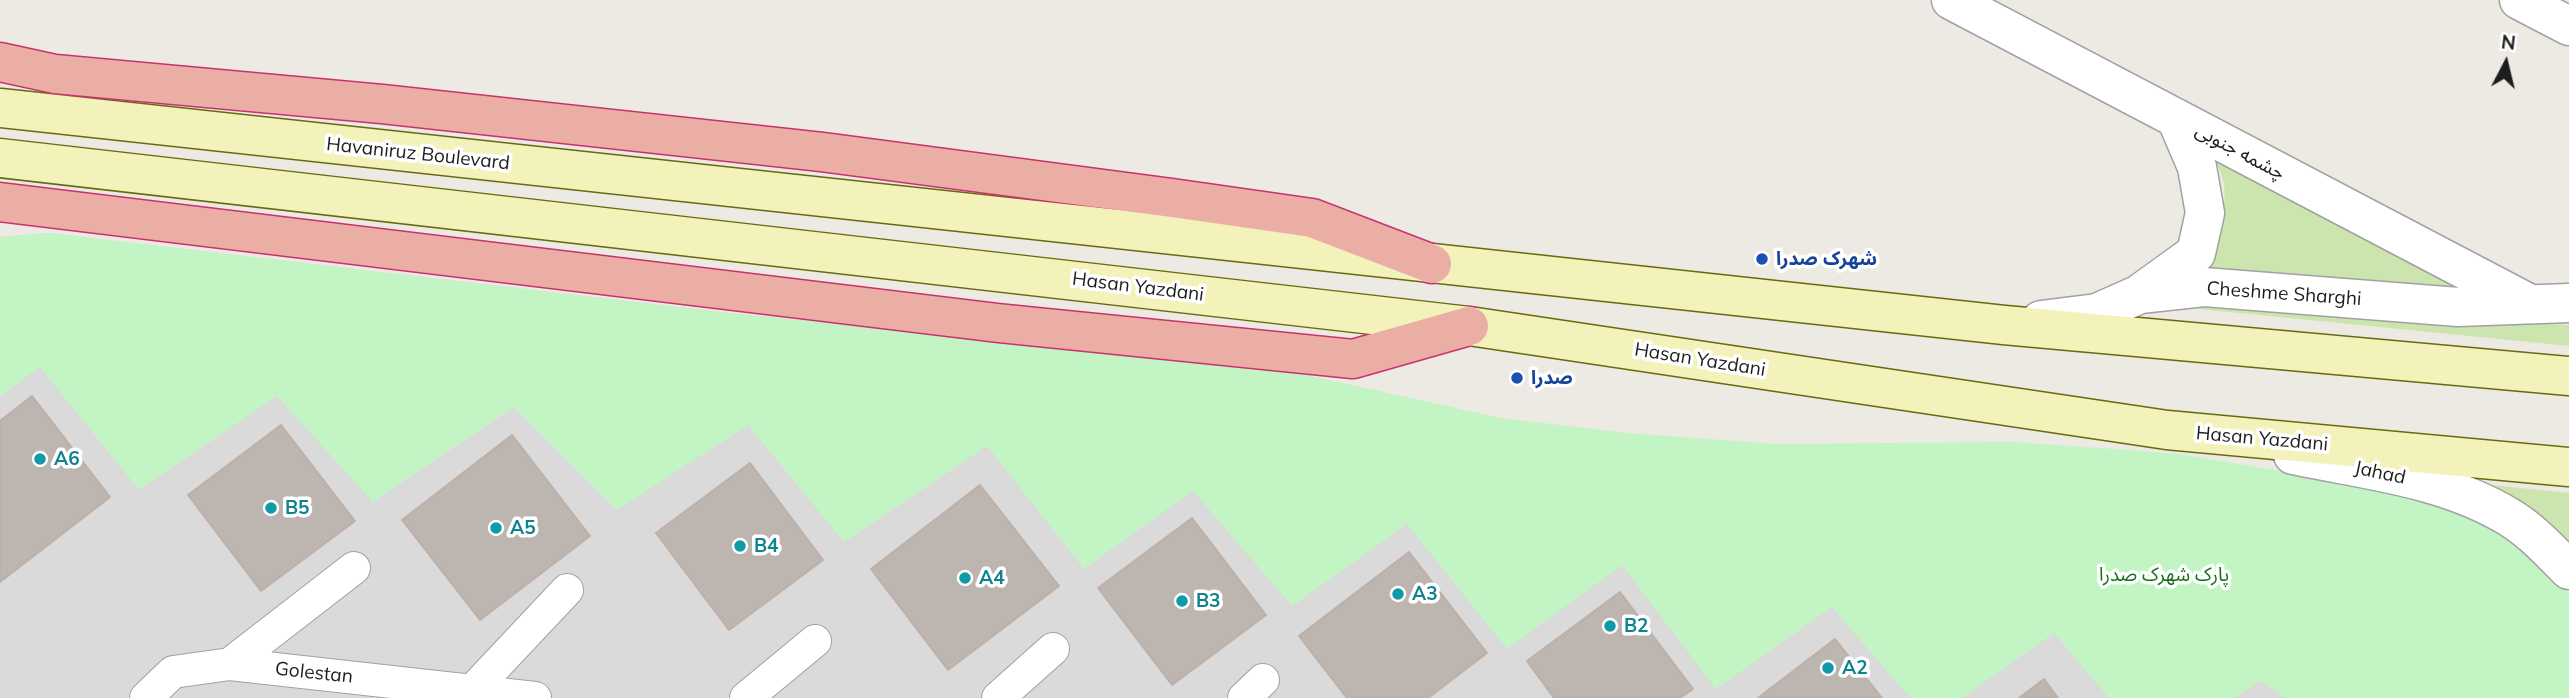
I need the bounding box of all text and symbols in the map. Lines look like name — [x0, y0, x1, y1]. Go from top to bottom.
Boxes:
north arrow — [2471, 28, 2541, 98]
text: N — [2500, 29, 2517, 55]
street label: چشمه جنوبی — [2191, 119, 2289, 185]
street label: Havaniruz Boulevard — [325, 133, 511, 175]
place label: شهرک صدرا — [1776, 248, 1877, 270]
marker: شهرک صدرا — [1754, 251, 1770, 267]
street label: Hasan Yazdani — [1071, 268, 1205, 306]
street label: Cheshme Sharghi — [2206, 277, 2362, 311]
street label: Hasan Yazdani — [1633, 338, 1767, 382]
place label: صدرا — [1531, 367, 1573, 389]
marker: صدرا — [1509, 370, 1525, 386]
street label: Hasan Yazdani — [2195, 422, 2329, 456]
place label: A6 — [54, 448, 80, 470]
marker: A6 — [32, 451, 48, 467]
street label: Jahad — [2352, 456, 2408, 490]
place label: B5 — [285, 497, 310, 519]
marker: B5 — [263, 500, 279, 516]
place label: A5 — [510, 517, 536, 539]
marker: A5 — [488, 520, 504, 536]
place label: B4 — [754, 535, 779, 557]
marker: B4 — [732, 538, 748, 554]
park label: پارک شهرک صدرا — [2099, 564, 2229, 586]
place label: A4 — [979, 567, 1005, 589]
marker: A4 — [957, 570, 973, 586]
place label: A3 — [1412, 583, 1438, 605]
marker: A3 — [1390, 586, 1406, 602]
place label: B3 — [1196, 590, 1221, 612]
marker: B3 — [1174, 593, 1190, 609]
place label: B2 — [1624, 615, 1649, 637]
marker: B2 — [1602, 618, 1618, 634]
place label: A2 — [1842, 657, 1868, 679]
street label: Golestan — [274, 658, 354, 688]
marker: A2 — [1820, 660, 1836, 676]

